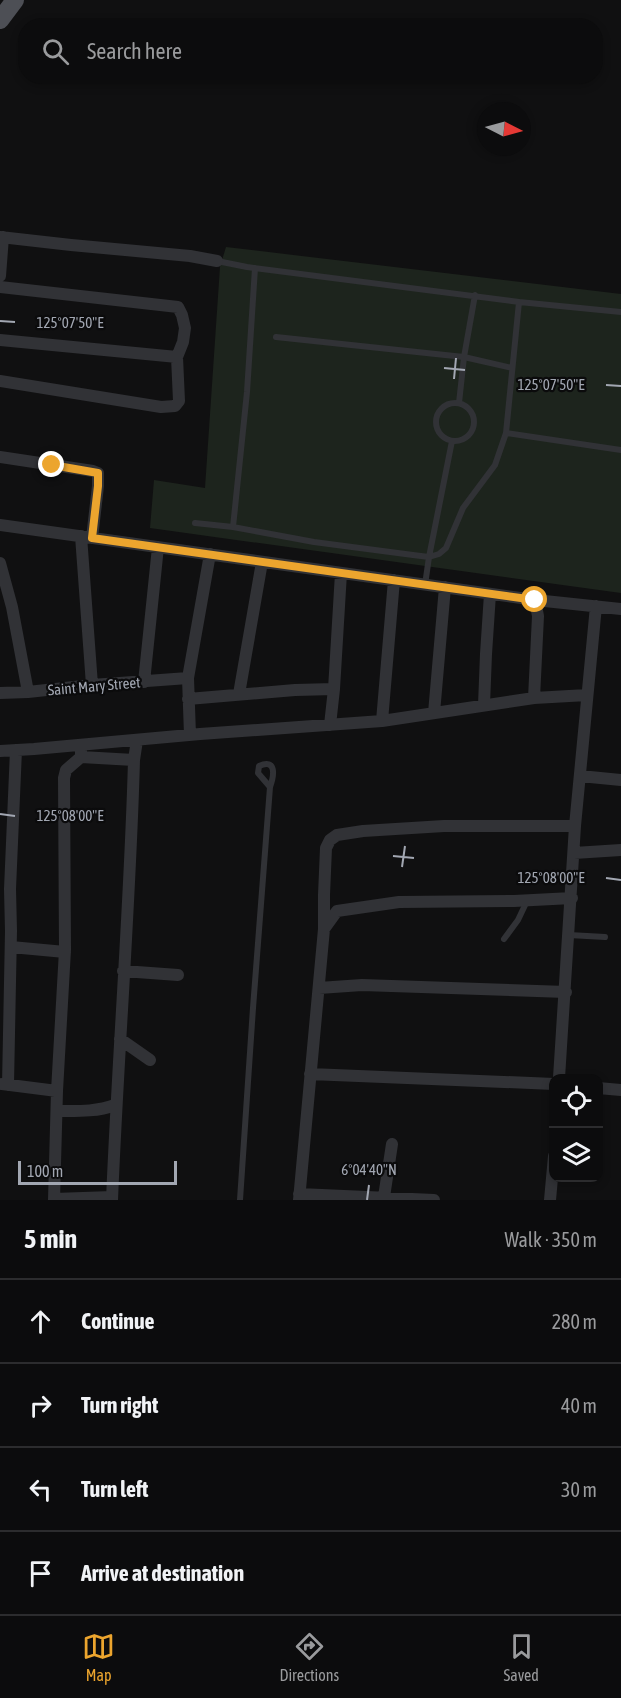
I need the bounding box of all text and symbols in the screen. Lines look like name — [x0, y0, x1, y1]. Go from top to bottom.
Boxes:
search box — [18, 18, 603, 84]
icon: search — [39, 35, 72, 68]
text: Search here — [87, 38, 182, 64]
north arrow — [477, 102, 531, 156]
text: 125°07'50"E — [36, 314, 104, 331]
text: 125°07'50"E — [517, 376, 585, 393]
route end — [38, 451, 64, 477]
route start — [521, 586, 547, 612]
street label: Saint Mary Street — [47, 673, 141, 699]
text: 125°08'00"E — [36, 807, 104, 824]
text: 125°08'00"E — [517, 869, 585, 886]
map controls — [549, 1074, 603, 1182]
button: locate — [549, 1074, 603, 1128]
button: layers — [549, 1128, 603, 1182]
scale bar — [18, 1158, 177, 1186]
text: 6°04'40"N — [341, 1161, 397, 1178]
text: 100 m — [27, 1162, 63, 1180]
text: 5 min — [24, 1224, 77, 1254]
text: Walk · 350 m — [505, 1228, 597, 1251]
icon: ahead — [24, 1305, 57, 1338]
text: Continue — [81, 1308, 155, 1334]
text: 280 m — [552, 1310, 597, 1333]
icon: right — [24, 1389, 57, 1422]
text: Turn right — [81, 1392, 158, 1418]
text: 40 m — [561, 1394, 597, 1417]
icon: left — [24, 1473, 57, 1506]
text: Turn left — [81, 1476, 148, 1502]
text: 30 m — [561, 1478, 597, 1501]
icon: arrive — [24, 1557, 57, 1590]
text: Arrive at destination — [81, 1560, 244, 1586]
tab: Map — [82, 1630, 115, 1684]
tab: Directions — [279, 1630, 339, 1684]
tab: Saved — [503, 1630, 539, 1684]

